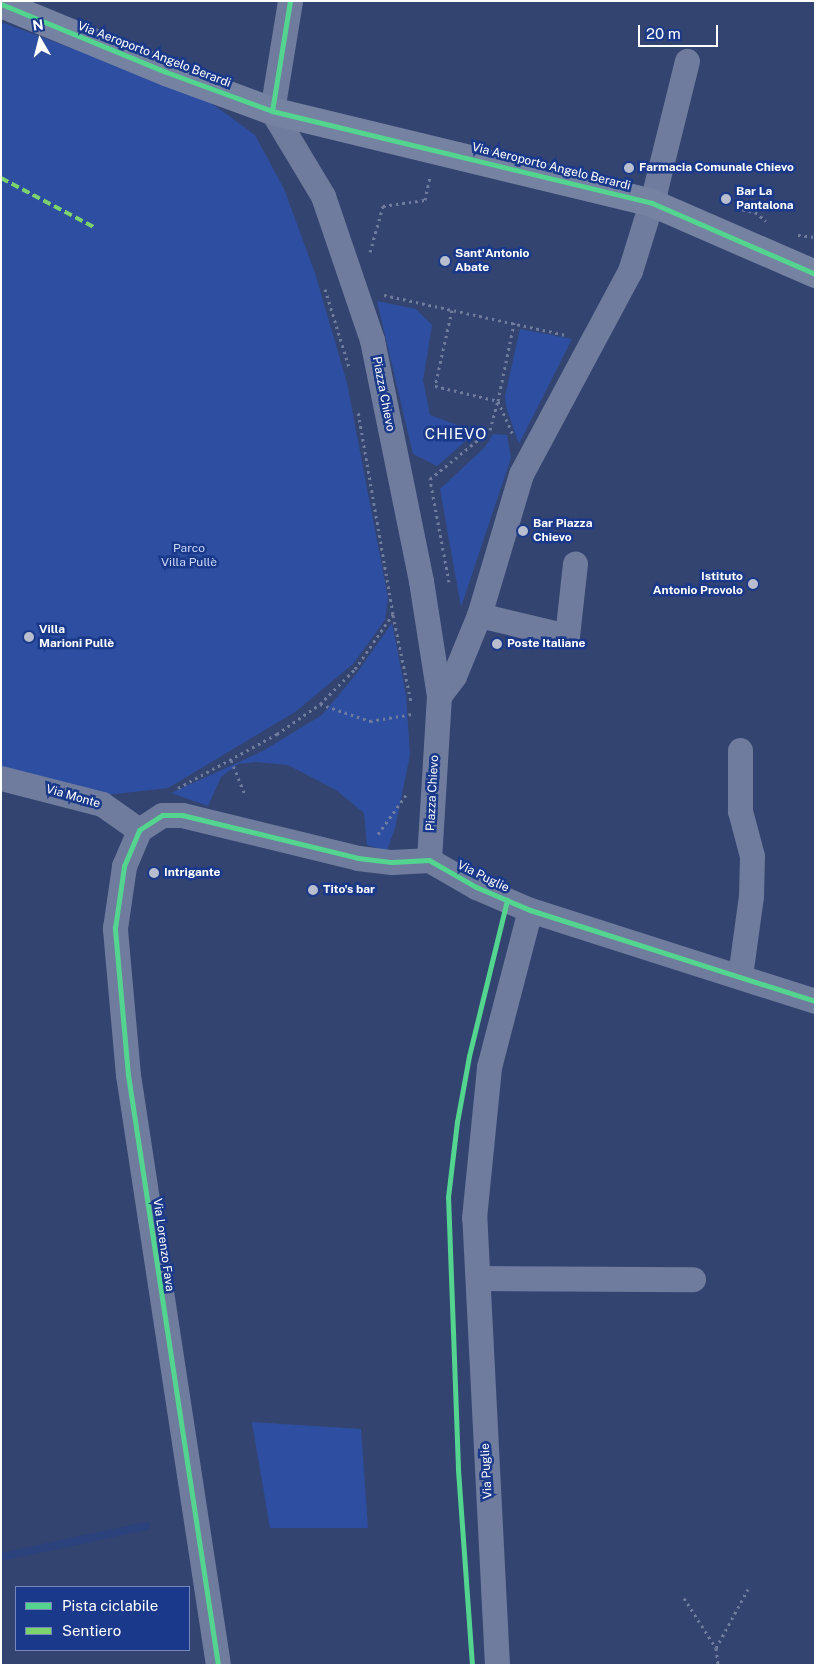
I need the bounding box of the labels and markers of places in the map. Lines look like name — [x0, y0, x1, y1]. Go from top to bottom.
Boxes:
place label: Farmacia Comunale Chievo — [639, 161, 794, 175]
marker: Farmacia Comunale Chievo — [623, 162, 635, 174]
place label: Bar La Pantalona — [736, 185, 793, 213]
marker: Bar La Pantalona — [720, 193, 732, 205]
place label: Sant'Antonio Abate — [455, 247, 529, 275]
marker: Sant'Antonio Abate — [439, 255, 451, 267]
place label: Bar Piazza Chievo — [533, 517, 592, 545]
marker: Bar Piazza Chievo — [517, 525, 529, 537]
place label: Istituto Antonio Provolo — [653, 570, 743, 598]
marker: Istituto Antonio Provolo — [747, 578, 759, 590]
place label: Villa Marioni Pullè — [39, 623, 114, 651]
marker: Villa Marioni Pullè — [23, 631, 35, 643]
place label: Poste Italiane — [507, 637, 585, 651]
marker: Poste Italiane — [491, 638, 503, 650]
place label: Intrigante — [164, 866, 220, 880]
marker: Intrigante — [148, 867, 160, 879]
place label: Tito's bar — [323, 883, 375, 897]
marker: Tito's bar — [307, 884, 319, 896]

